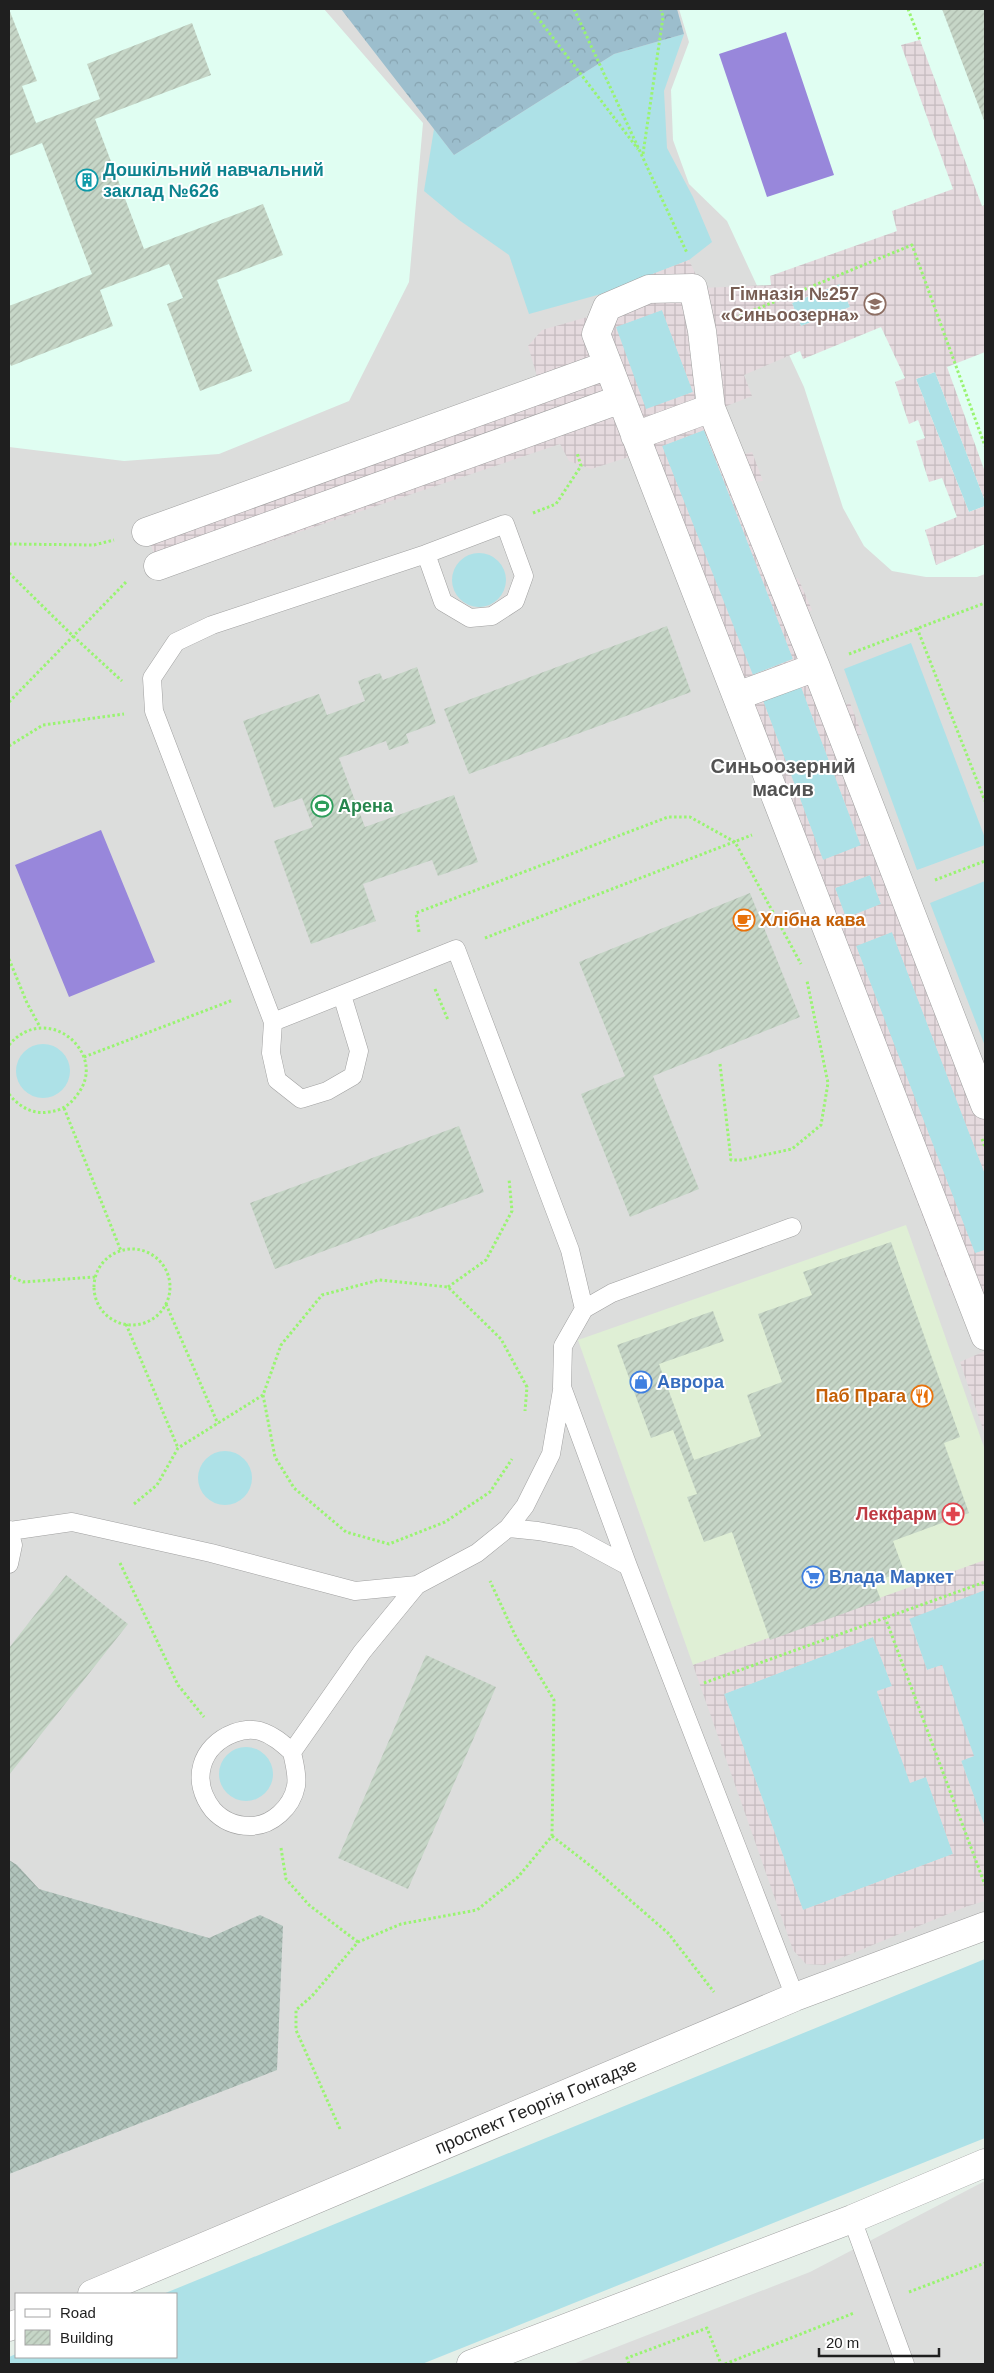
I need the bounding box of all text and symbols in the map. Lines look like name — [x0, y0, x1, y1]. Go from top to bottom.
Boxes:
place label: Дошкільний навчальний заклад №626 — [103, 160, 324, 201]
building icon: Дошкільний навчальний заклад №626 — [75, 168, 99, 192]
place label: Гімназія №257 «Синьоозерна» — [721, 284, 859, 325]
school or university icon: Гімназія №257 «Синьоозерна» — [863, 292, 887, 316]
district label: Синьоозерний масив — [711, 755, 855, 800]
sports icon: Арена — [310, 794, 334, 818]
place label: Арена — [338, 796, 394, 816]
cafe icon: Хлібна кава — [732, 908, 756, 932]
place label: Хлібна кава — [760, 910, 866, 930]
shop icon: Аврора — [629, 1370, 653, 1394]
place label: Аврора — [657, 1372, 725, 1392]
restaurant icon: Паб Прага — [910, 1384, 934, 1408]
place label: Паб Прага — [815, 1386, 907, 1406]
pharmacy icon: Лекфарм — [941, 1502, 965, 1526]
place label: Лекфарм — [856, 1504, 937, 1524]
supermarket icon: Влада Маркет — [801, 1565, 825, 1589]
place label: Влада Маркет — [829, 1567, 954, 1587]
street label: проспект Георгія Гонгадзе — [432, 2055, 640, 2158]
legend — [15, 2293, 178, 2358]
text: Road — [60, 2304, 96, 2321]
scale bar — [819, 2326, 939, 2358]
text: Building — [60, 2329, 113, 2346]
text: 20 m — [826, 2334, 859, 2351]

